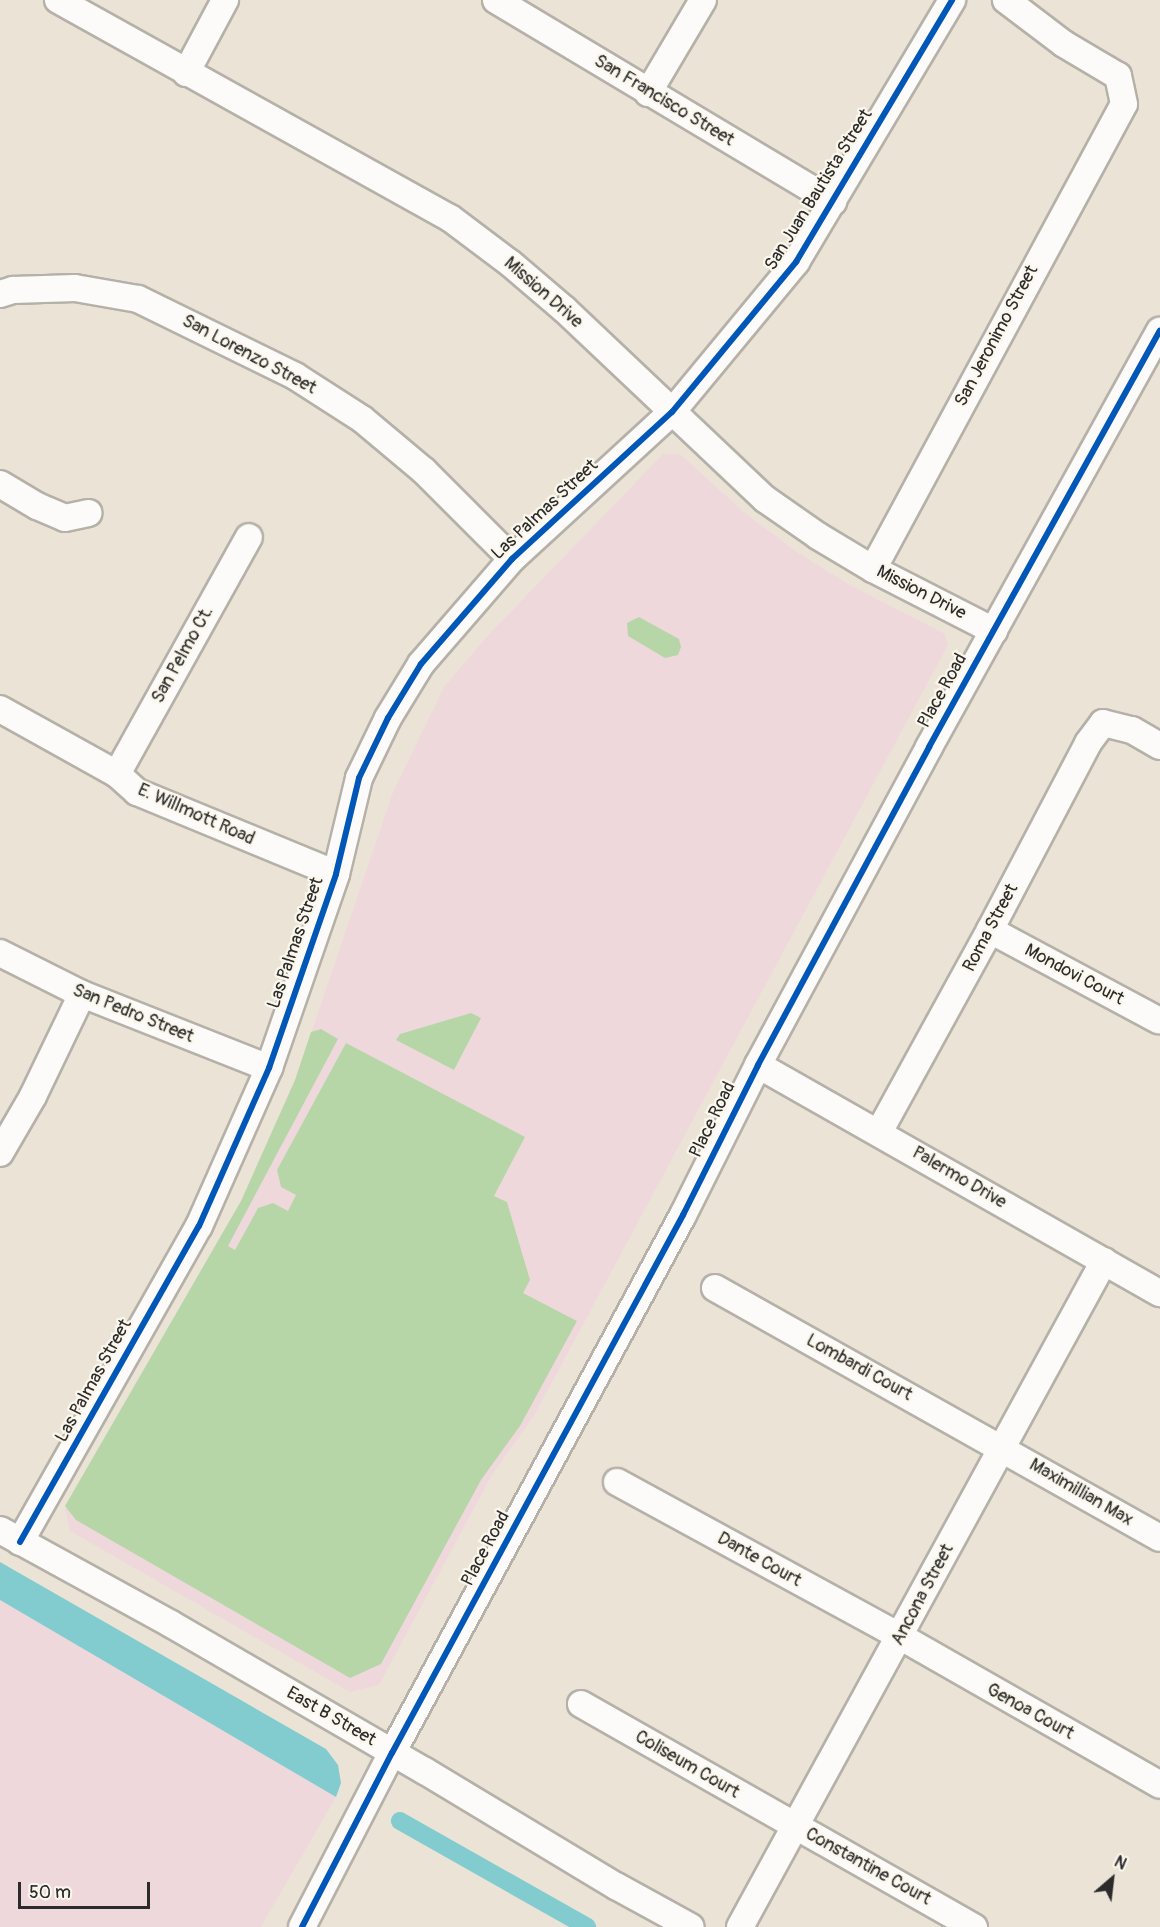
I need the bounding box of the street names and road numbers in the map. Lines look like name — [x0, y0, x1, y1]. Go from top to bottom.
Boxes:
street label: San Francisco Street — [590, 51, 738, 151]
street label: San Juan Bautista Street — [761, 105, 877, 275]
street label: Mission Drive — [499, 253, 587, 333]
street label: San Jeronimo Street — [951, 262, 1043, 410]
street label: San Lorenzo Street — [178, 311, 320, 399]
street label: Las Palmas Street — [487, 455, 603, 565]
street label: Mission Drive — [873, 561, 969, 625]
street label: San Pelmo Ct. — [148, 603, 218, 707]
street label: Place Road — [914, 650, 972, 732]
street label: E. Willmott Road — [134, 780, 258, 850]
street label: Las Palmas Street — [263, 874, 329, 1012]
street label: Roma Street — [959, 880, 1023, 976]
street label: Mondovi Court — [1021, 940, 1127, 1010]
street label: San Pedro Street — [69, 980, 197, 1048]
street label: Place Road — [685, 1079, 741, 1161]
street label: Palermo Drive — [908, 1142, 1010, 1214]
street label: Las Palmas Street — [51, 1316, 137, 1446]
street label: Lombardi Court — [802, 1330, 916, 1406]
street label: Maximillian Max — [1025, 1455, 1137, 1531]
street label: Place Road — [457, 1508, 515, 1590]
street label: Dante Court — [713, 1528, 805, 1592]
street label: Ancona Street — [887, 1541, 959, 1649]
street label: Genoa Court — [983, 1679, 1077, 1745]
street label: East B Street — [282, 1683, 380, 1751]
street label: Coliseum Court — [631, 1726, 743, 1804]
street label: Constantine Court — [801, 1824, 935, 1910]

